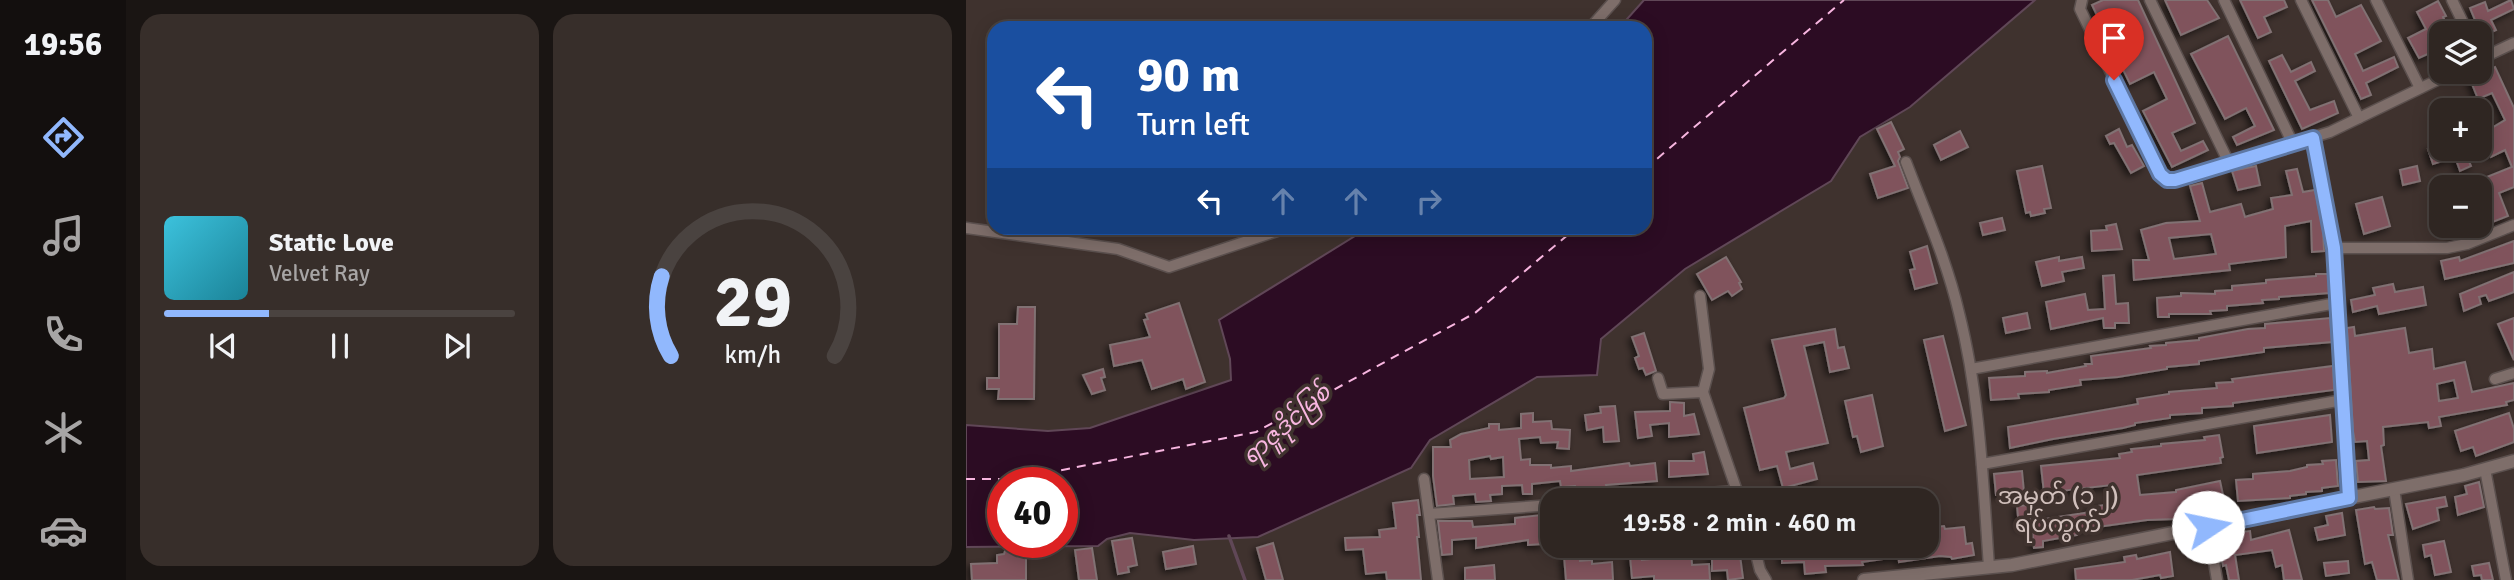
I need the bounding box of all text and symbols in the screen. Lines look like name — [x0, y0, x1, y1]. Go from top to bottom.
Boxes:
pin — [2084, 8, 2144, 80]
icon: arrive — [2095, 19, 2133, 57]
map controls — [2429, 21, 2492, 238]
button: layers — [2429, 21, 2492, 84]
text: 19:56 — [24, 25, 102, 64]
text: 90 m — [1137, 45, 1240, 105]
icon: left — [1022, 49, 1113, 140]
button: + — [2429, 98, 2492, 161]
text: Turn left — [1137, 105, 1250, 144]
icon: directions — [39, 113, 88, 162]
button: − — [2429, 175, 2492, 238]
icon: left — [1191, 182, 1229, 220]
icon: ahead — [1264, 182, 1302, 220]
icon: ahead — [1337, 182, 1375, 220]
icon: right — [1410, 182, 1448, 220]
icon: music — [39, 211, 88, 260]
text: Static Love — [269, 227, 394, 259]
text: 29 — [713, 258, 792, 347]
text: Velvet Ray — [269, 259, 370, 288]
icon: phone — [39, 310, 88, 359]
icon: previous — [204, 327, 242, 365]
icon: pause — [321, 327, 359, 365]
icon: next — [438, 327, 476, 365]
text: km/h — [724, 339, 781, 370]
water label: ရာဇူဒိုင်မြစ် — [1235, 376, 1340, 474]
icon: climate — [39, 408, 88, 457]
speed limit sign: 40 — [987, 467, 1078, 558]
district label: အမှတ် (၁၂) ရပ်ကွက် — [1997, 480, 2119, 543]
position arrow — [2171, 490, 2245, 564]
icon: car — [39, 506, 88, 555]
text: 19:58 · 2 min · 460 m — [1623, 507, 1856, 539]

